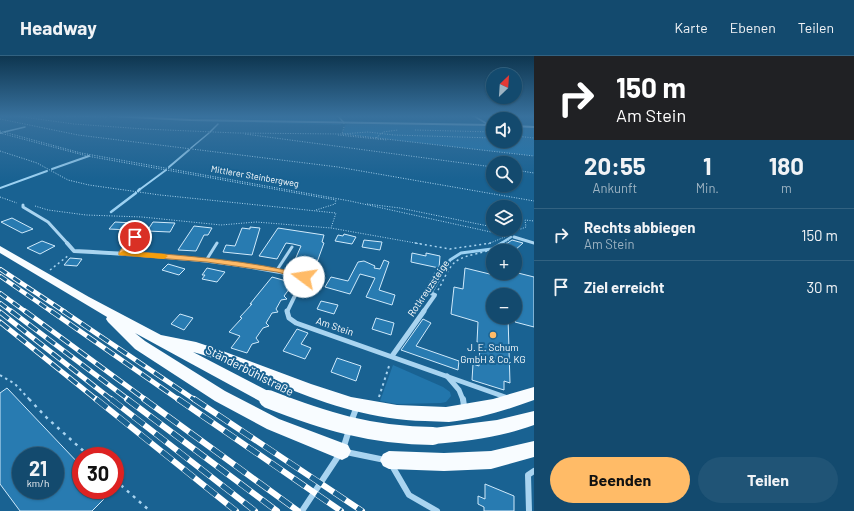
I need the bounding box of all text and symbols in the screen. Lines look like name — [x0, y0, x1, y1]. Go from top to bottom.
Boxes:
text: Headway — [20, 16, 97, 39]
text: Karte — [674, 19, 708, 36]
text: Ebenen — [730, 19, 776, 36]
text: Teilen — [798, 19, 834, 36]
north arrow — [486, 68, 522, 104]
map controls — [486, 68, 522, 324]
text: 150 m — [616, 70, 686, 104]
icon: right — [550, 72, 602, 124]
text: Am Stein — [616, 104, 686, 126]
button: sound — [486, 112, 522, 148]
text: 20:55 — [584, 151, 646, 180]
text: 1 — [703, 151, 712, 180]
text: 180 — [769, 151, 804, 180]
button: search — [486, 156, 522, 192]
street label: Mittlerer Steinbergweg — [210, 163, 300, 189]
text: Ankunft — [593, 180, 637, 196]
text: Min. — [696, 180, 719, 196]
text: m — [781, 180, 792, 196]
button: layers — [486, 200, 522, 236]
text: Rechts abbiegen — [584, 218, 695, 236]
pin — [118, 220, 152, 254]
icon: right — [550, 224, 572, 246]
icon: arrive — [124, 226, 146, 248]
text: 150 m — [801, 226, 838, 244]
text: Am Stein — [584, 236, 635, 252]
button: + — [486, 244, 522, 280]
position arrow — [283, 256, 325, 298]
street label: Rotkreuzsteige — [405, 257, 451, 319]
icon: arrive — [550, 276, 572, 298]
text: Ziel erreicht — [584, 278, 665, 296]
text: 30 m — [806, 278, 838, 296]
button: − — [486, 288, 522, 324]
street label: Am Stein — [315, 314, 355, 338]
marker: J. E. Schum GmbH & Co. KG — [488, 330, 498, 340]
place label: J. E. Schum GmbH & Co. KG — [460, 341, 526, 365]
street label: Ständerbühlstraße — [204, 342, 296, 398]
speed limit sign: 30 — [72, 447, 124, 499]
text: 21 — [29, 456, 47, 480]
button: Beenden — [550, 457, 690, 503]
button: Teilen — [698, 457, 838, 503]
text: km/h — [27, 477, 49, 489]

